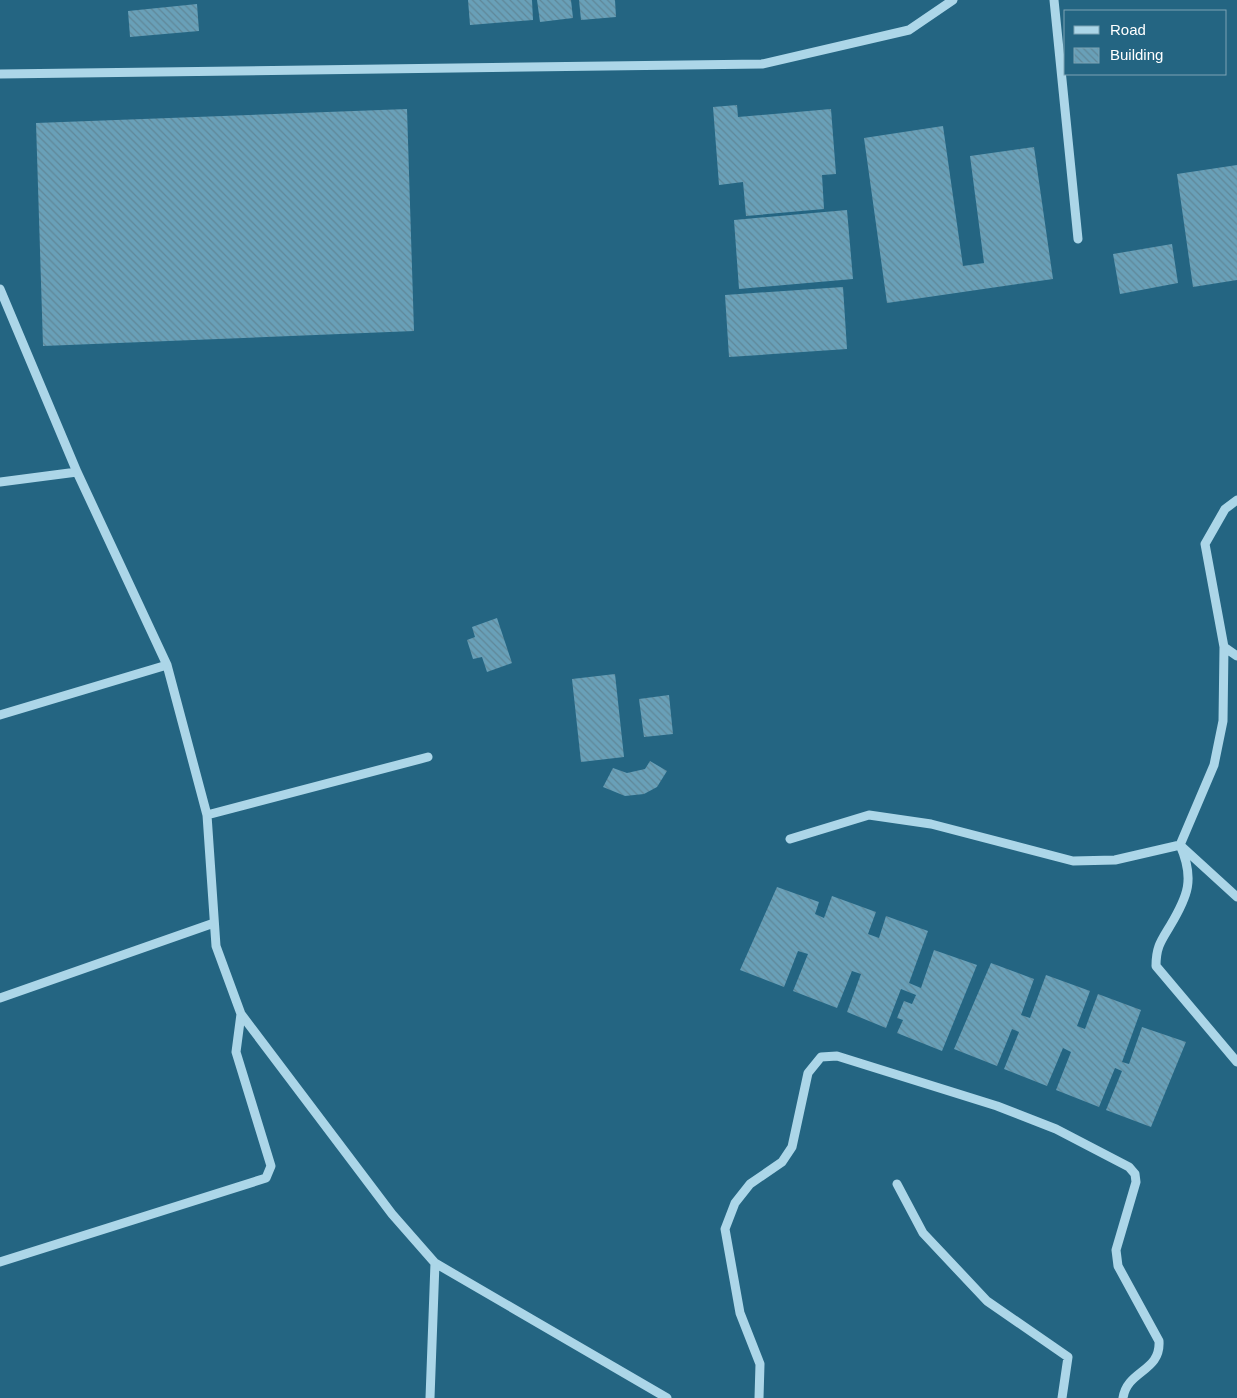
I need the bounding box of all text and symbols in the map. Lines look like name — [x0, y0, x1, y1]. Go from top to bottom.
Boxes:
legend — [1064, 10, 1227, 75]
text: Road — [1110, 21, 1146, 38]
text: Building — [1110, 46, 1163, 63]

